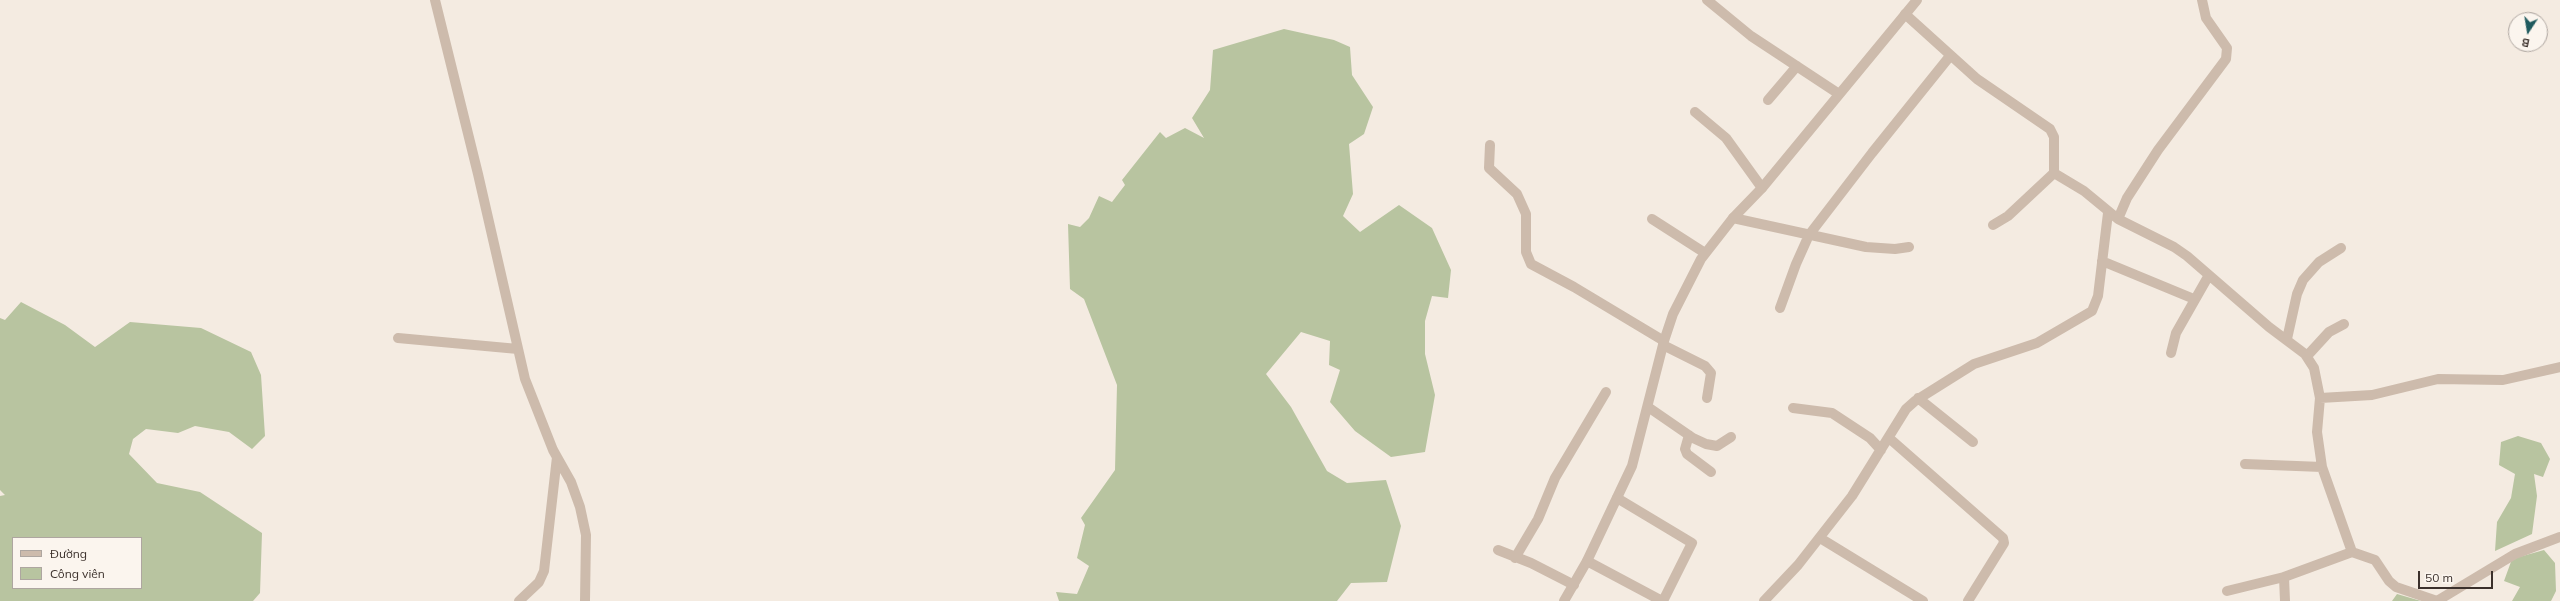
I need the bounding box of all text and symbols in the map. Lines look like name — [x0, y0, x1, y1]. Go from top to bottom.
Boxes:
north arrow — [2508, 12, 2548, 52]
text: B — [2521, 35, 2531, 50]
legend — [12, 537, 142, 589]
text: Đường — [50, 546, 87, 561]
scale bar — [2420, 563, 2495, 589]
text: Công viên — [50, 566, 105, 581]
text: 50 m — [2425, 570, 2453, 585]

